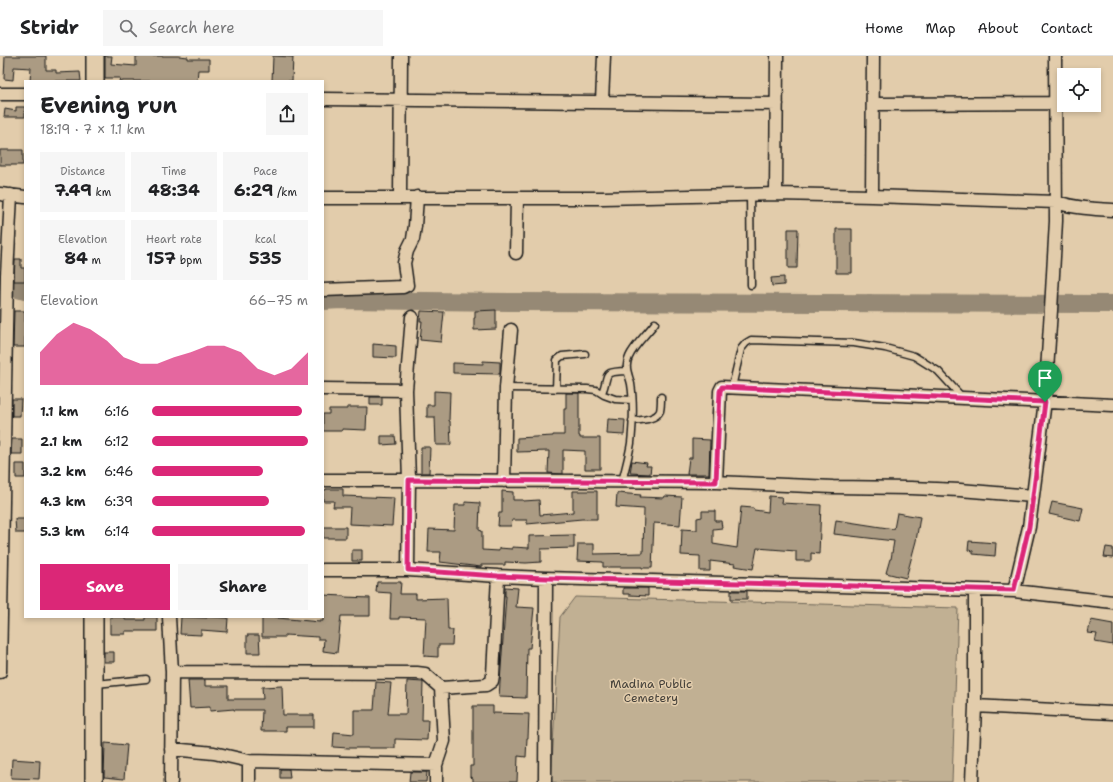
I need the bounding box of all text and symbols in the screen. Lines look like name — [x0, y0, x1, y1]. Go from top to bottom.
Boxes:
search box — [103, 10, 383, 46]
text: Stridr — [20, 15, 79, 40]
icon: search — [117, 17, 139, 39]
text: Search here — [149, 18, 235, 38]
text: Home — [865, 19, 904, 37]
text: Map — [926, 19, 956, 37]
text: About — [978, 19, 1019, 37]
text: Contact — [1041, 19, 1093, 37]
map controls — [1057, 68, 1101, 112]
button: locate — [1057, 68, 1101, 112]
text: Evening run — [40, 91, 177, 120]
button: share — [266, 93, 308, 135]
text: 18:19 · 7 × 1.1 km — [40, 121, 145, 138]
text: Distance — [60, 164, 105, 179]
text: Time — [161, 164, 187, 179]
text: Pace — [253, 164, 277, 179]
text: 7.49 — [54, 179, 92, 201]
text: 48:34 — [148, 179, 200, 201]
text: 6:29 — [234, 179, 273, 201]
text: km — [92, 185, 111, 200]
text: /km — [273, 185, 297, 200]
text: Elevation — [58, 232, 107, 247]
text: Heart rate — [146, 232, 202, 247]
text: kcal — [255, 232, 276, 247]
text: 84 — [64, 247, 88, 269]
text: 157 — [146, 247, 176, 269]
text: 535 — [249, 247, 282, 269]
text: m — [88, 253, 101, 268]
text: bpm — [176, 253, 202, 268]
text: Elevation — [40, 292, 98, 309]
text: 66–75 m — [249, 292, 308, 309]
pin — [1028, 361, 1062, 402]
icon: arrive — [1034, 367, 1056, 389]
text: 1.1 km — [40, 403, 78, 420]
text: 6:16 — [104, 403, 129, 420]
text: 2.1 km — [40, 433, 82, 450]
text: 6:12 — [104, 433, 129, 450]
text: 3.2 km — [40, 463, 86, 480]
text: 6:46 — [104, 463, 133, 480]
text: 4.3 km — [40, 493, 86, 510]
text: 6:39 — [104, 493, 133, 510]
text: 5.3 km — [40, 523, 85, 540]
text: 6:14 — [104, 523, 129, 540]
button: Save — [40, 564, 170, 610]
button: Share — [178, 564, 308, 610]
park label: Madina Public Cemetery — [610, 676, 692, 706]

